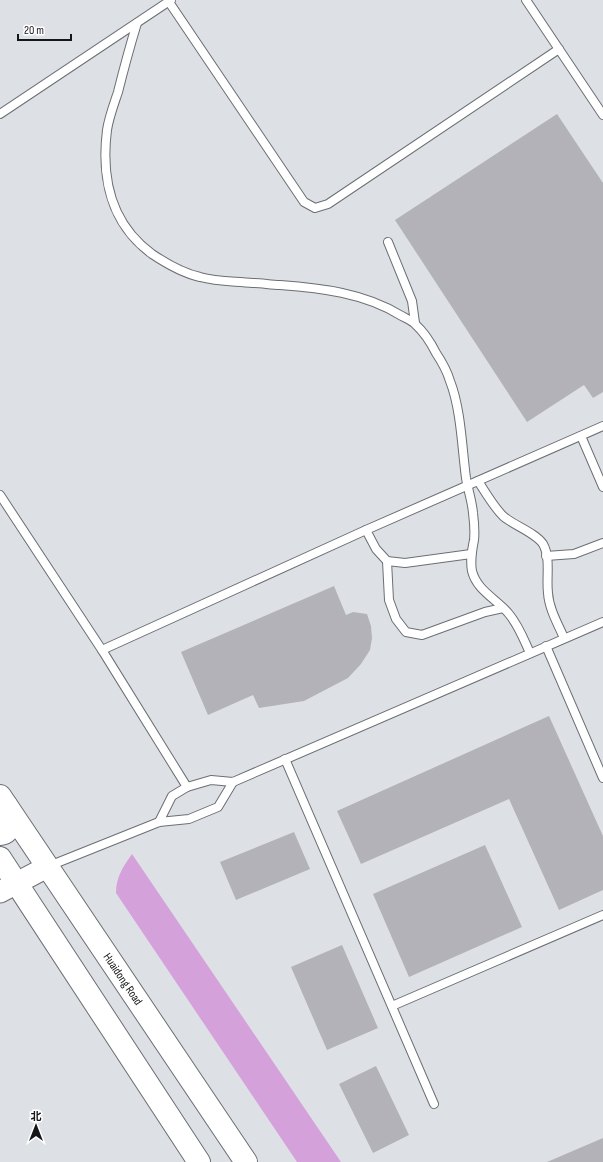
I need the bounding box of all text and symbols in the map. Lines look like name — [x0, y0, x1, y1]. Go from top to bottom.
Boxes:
scale bar — [18, 16, 71, 42]
text: 20 m — [24, 23, 44, 38]
street label: Huaidong Road — [100, 950, 146, 1008]
north arrow — [16, 1106, 56, 1146]
text: 北 — [31, 1110, 42, 1123]

